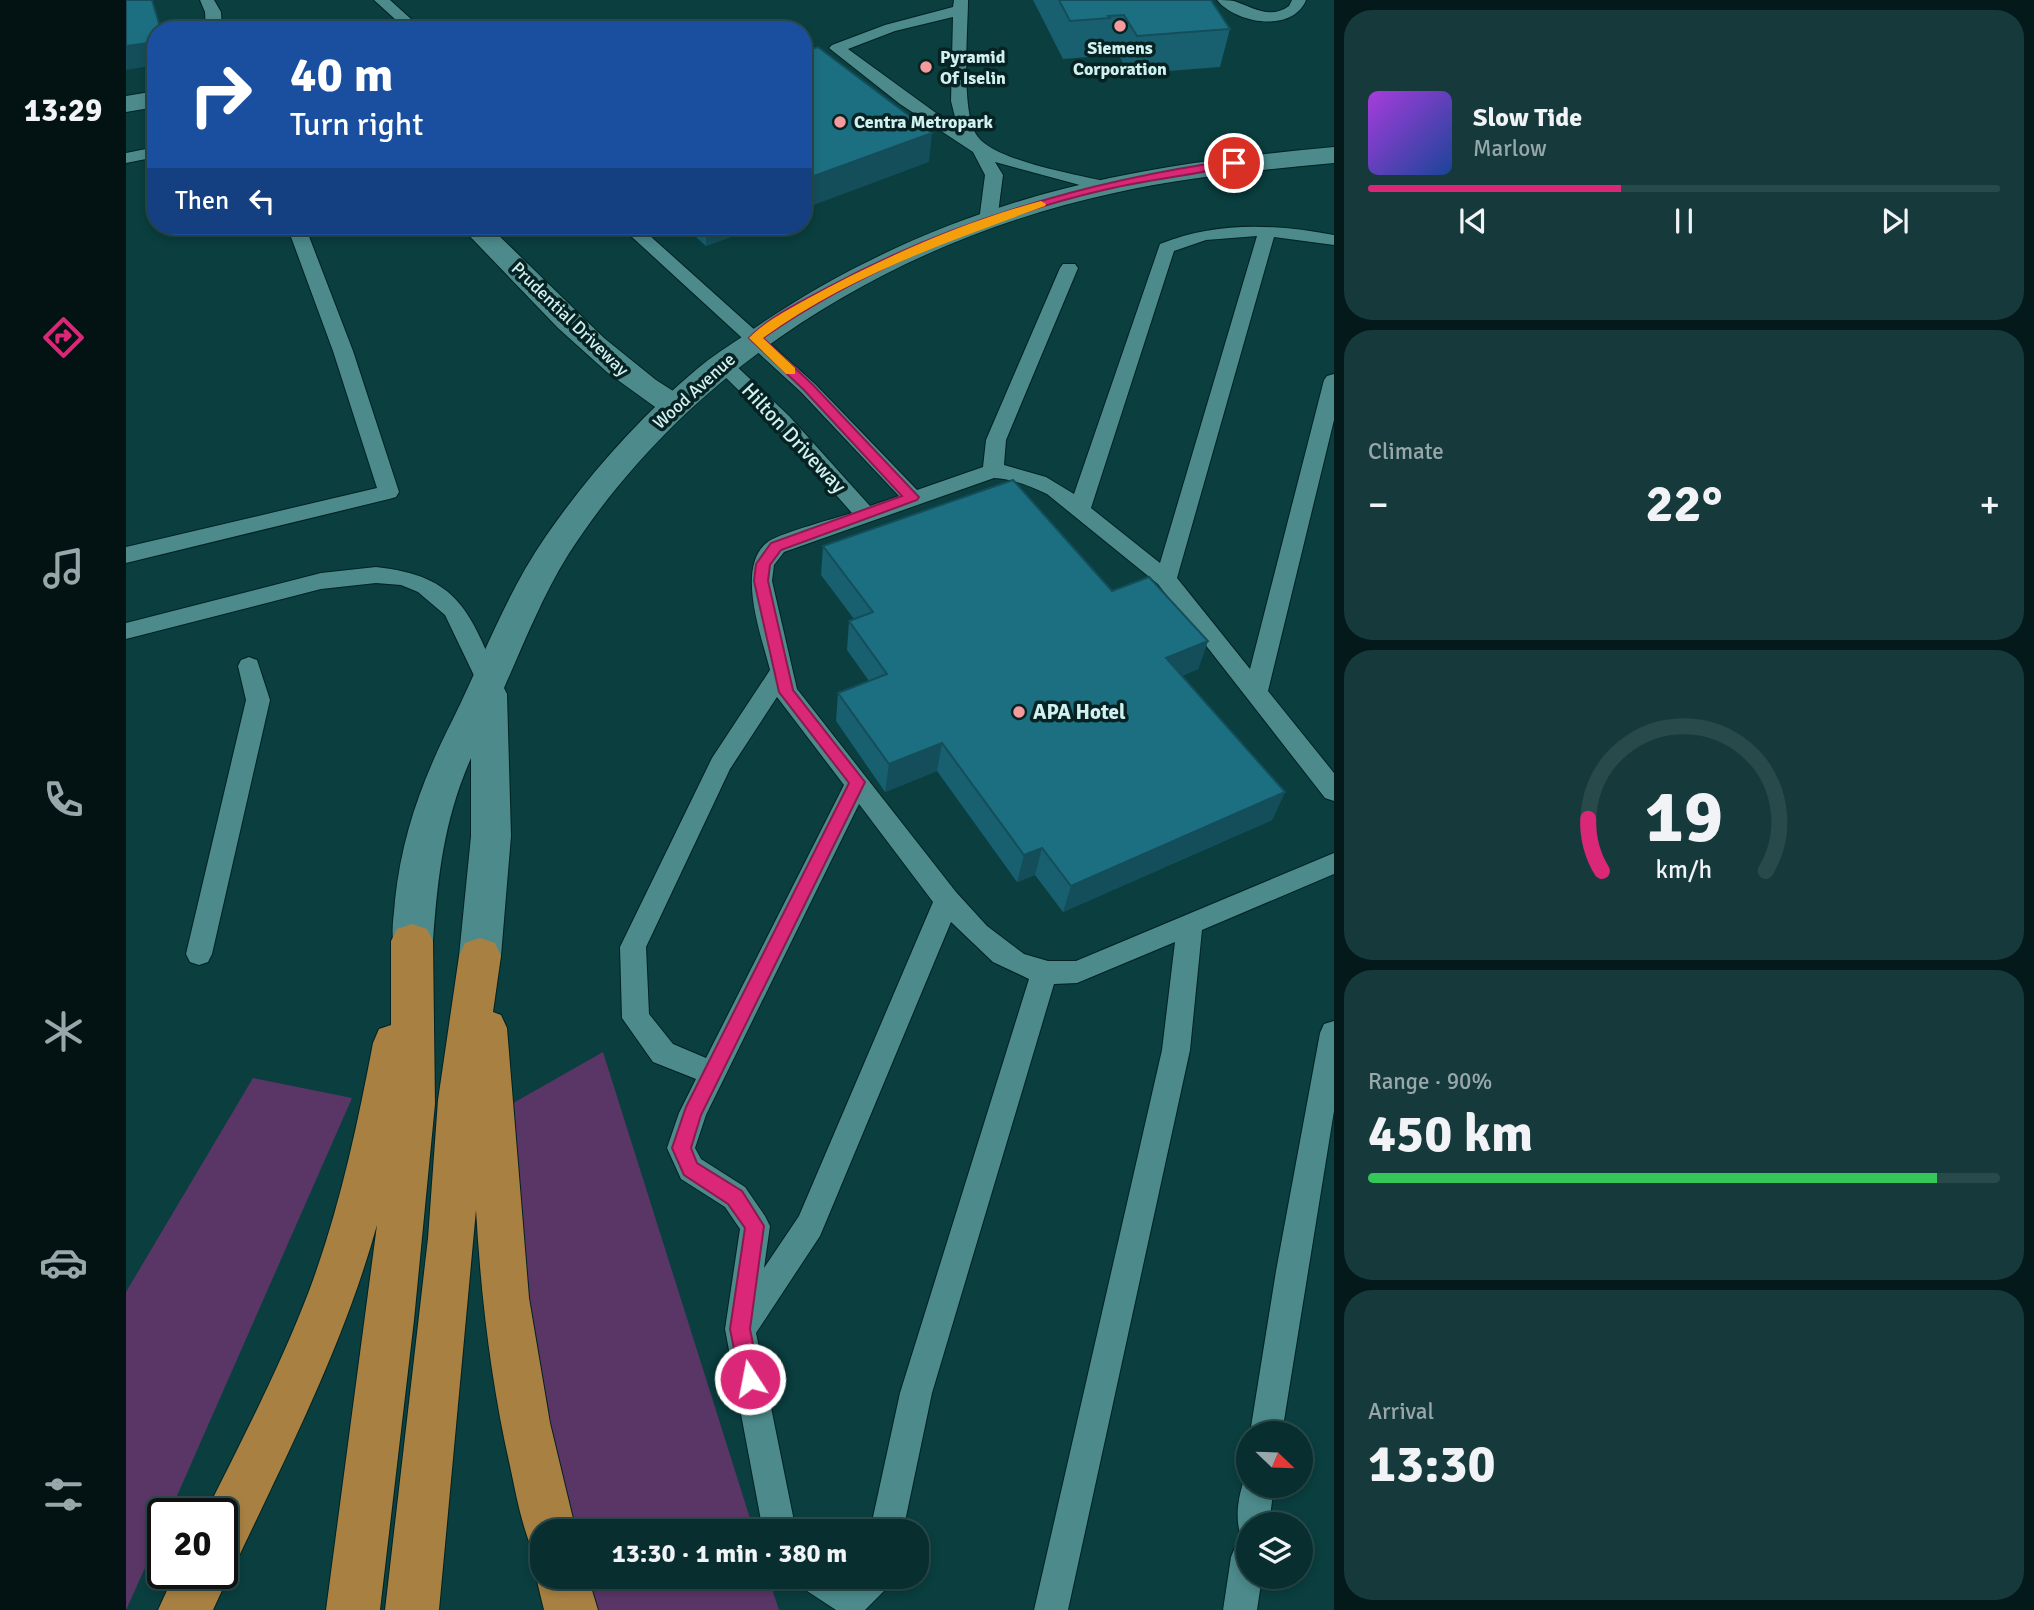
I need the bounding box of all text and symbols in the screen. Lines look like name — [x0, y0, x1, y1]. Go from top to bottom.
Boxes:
marker: Siemens Corporation — [1112, 18, 1128, 34]
place label: Siemens Corporation — [1073, 37, 1167, 80]
text: 40 m — [290, 45, 393, 105]
place label: Pyramid Of Iselin — [940, 46, 1006, 89]
icon: right — [175, 49, 266, 140]
marker: Pyramid Of Iselin — [918, 59, 934, 75]
text: 13:29 — [24, 91, 102, 130]
text: Slow Tide — [1473, 102, 1582, 134]
text: Turn right — [290, 105, 423, 144]
place label: Centra Metropark — [854, 111, 994, 133]
marker: Centra Metropark — [832, 114, 848, 130]
pin — [1204, 133, 1264, 193]
text: Marlow — [1473, 134, 1547, 163]
icon: arrive — [1215, 144, 1253, 182]
icon: left — [243, 182, 281, 220]
text: Then — [175, 185, 229, 217]
icon: previous — [1454, 202, 1492, 240]
icon: pause — [1665, 202, 1703, 240]
icon: next — [1876, 202, 1914, 240]
street label: Prudential Driveway — [507, 257, 634, 381]
icon: directions — [39, 313, 88, 362]
street label: Wood Avenue — [648, 348, 740, 434]
street label: Hilton Driveway — [736, 377, 852, 499]
text: Climate — [1368, 437, 1444, 466]
text: 22° — [1646, 472, 1722, 536]
text: − — [1368, 481, 1389, 528]
text: + — [1979, 481, 2000, 528]
icon: music — [39, 544, 88, 593]
place label: APA Hotel — [1033, 699, 1126, 725]
marker: APA Hotel — [1011, 704, 1027, 720]
text: 19 — [1645, 773, 1723, 862]
icon: phone — [39, 775, 88, 824]
text: km/h — [1656, 854, 1712, 885]
icon: climate — [39, 1007, 88, 1056]
text: Range · 90% — [1368, 1067, 1492, 1096]
text: 450 km — [1368, 1102, 1533, 1166]
icon: car — [39, 1238, 88, 1287]
position arrow — [713, 1342, 787, 1416]
text: Arrival — [1368, 1397, 1434, 1426]
north arrow — [1236, 1421, 1312, 1498]
map controls — [1236, 1421, 1313, 1589]
text: 13:30 — [1368, 1432, 1496, 1496]
icon: filters — [39, 1470, 88, 1519]
speed limit sign: 20 — [147, 1498, 238, 1589]
button: layers — [1236, 1512, 1313, 1589]
text: 13:30 · 1 min · 380 m — [612, 1538, 847, 1570]

